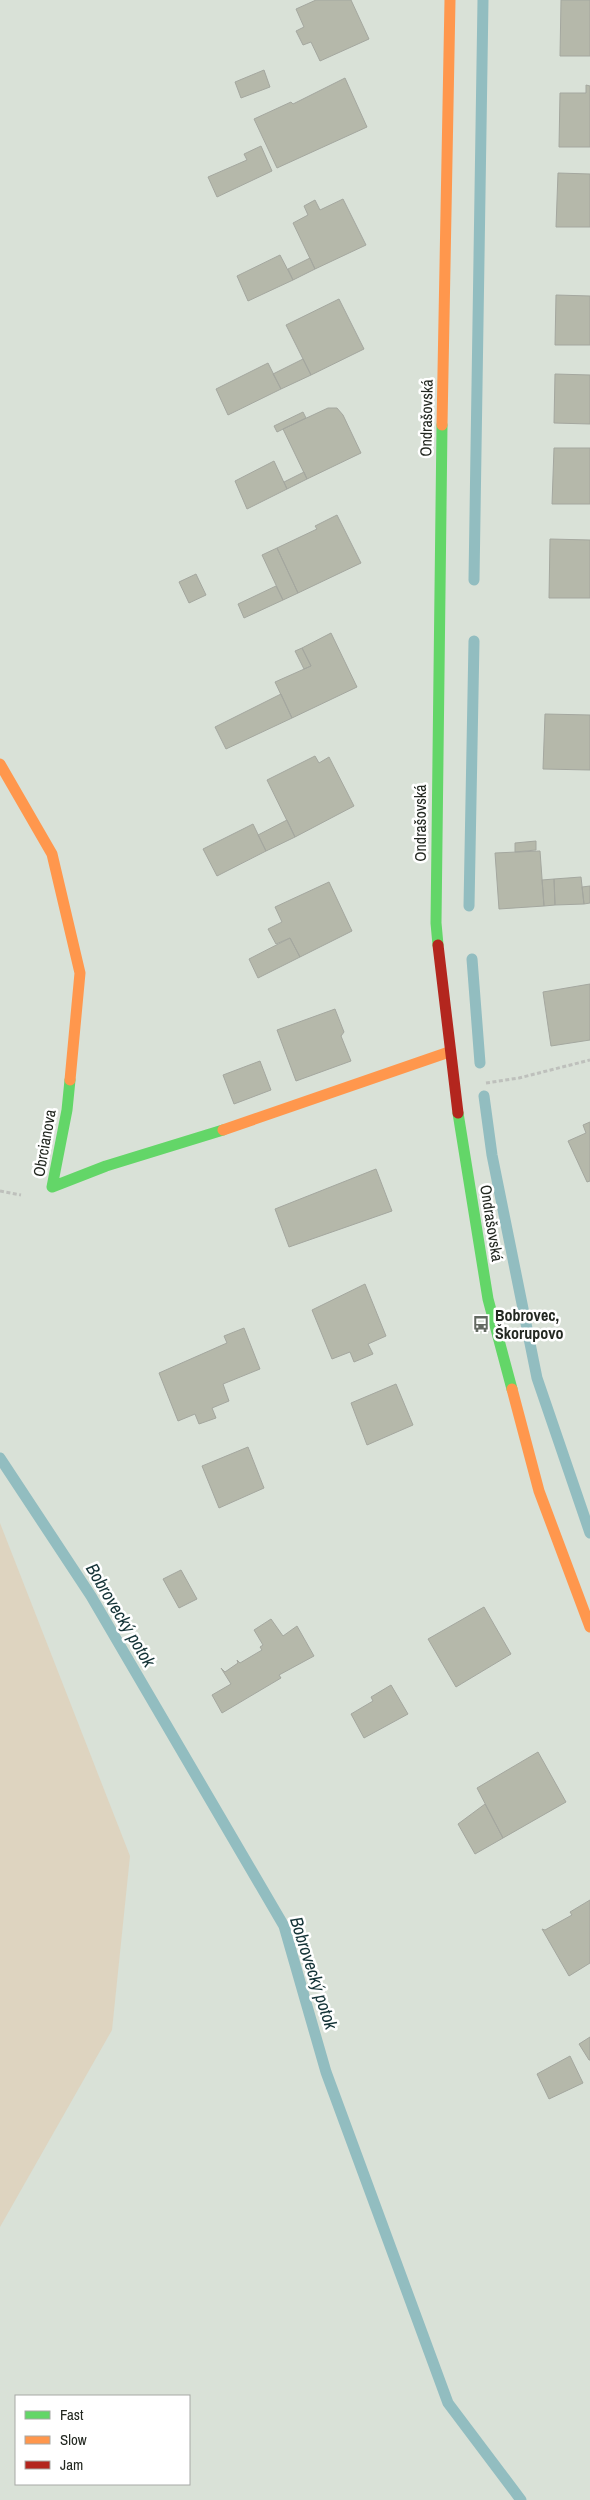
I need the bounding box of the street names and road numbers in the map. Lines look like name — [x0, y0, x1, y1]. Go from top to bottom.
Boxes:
street label: Ondrašovská — [414, 378, 438, 457]
street label: Ondrašovská — [409, 784, 431, 862]
street label: Obrcianova — [27, 1107, 61, 1178]
street label: Ondrašovská — [475, 1183, 509, 1264]

